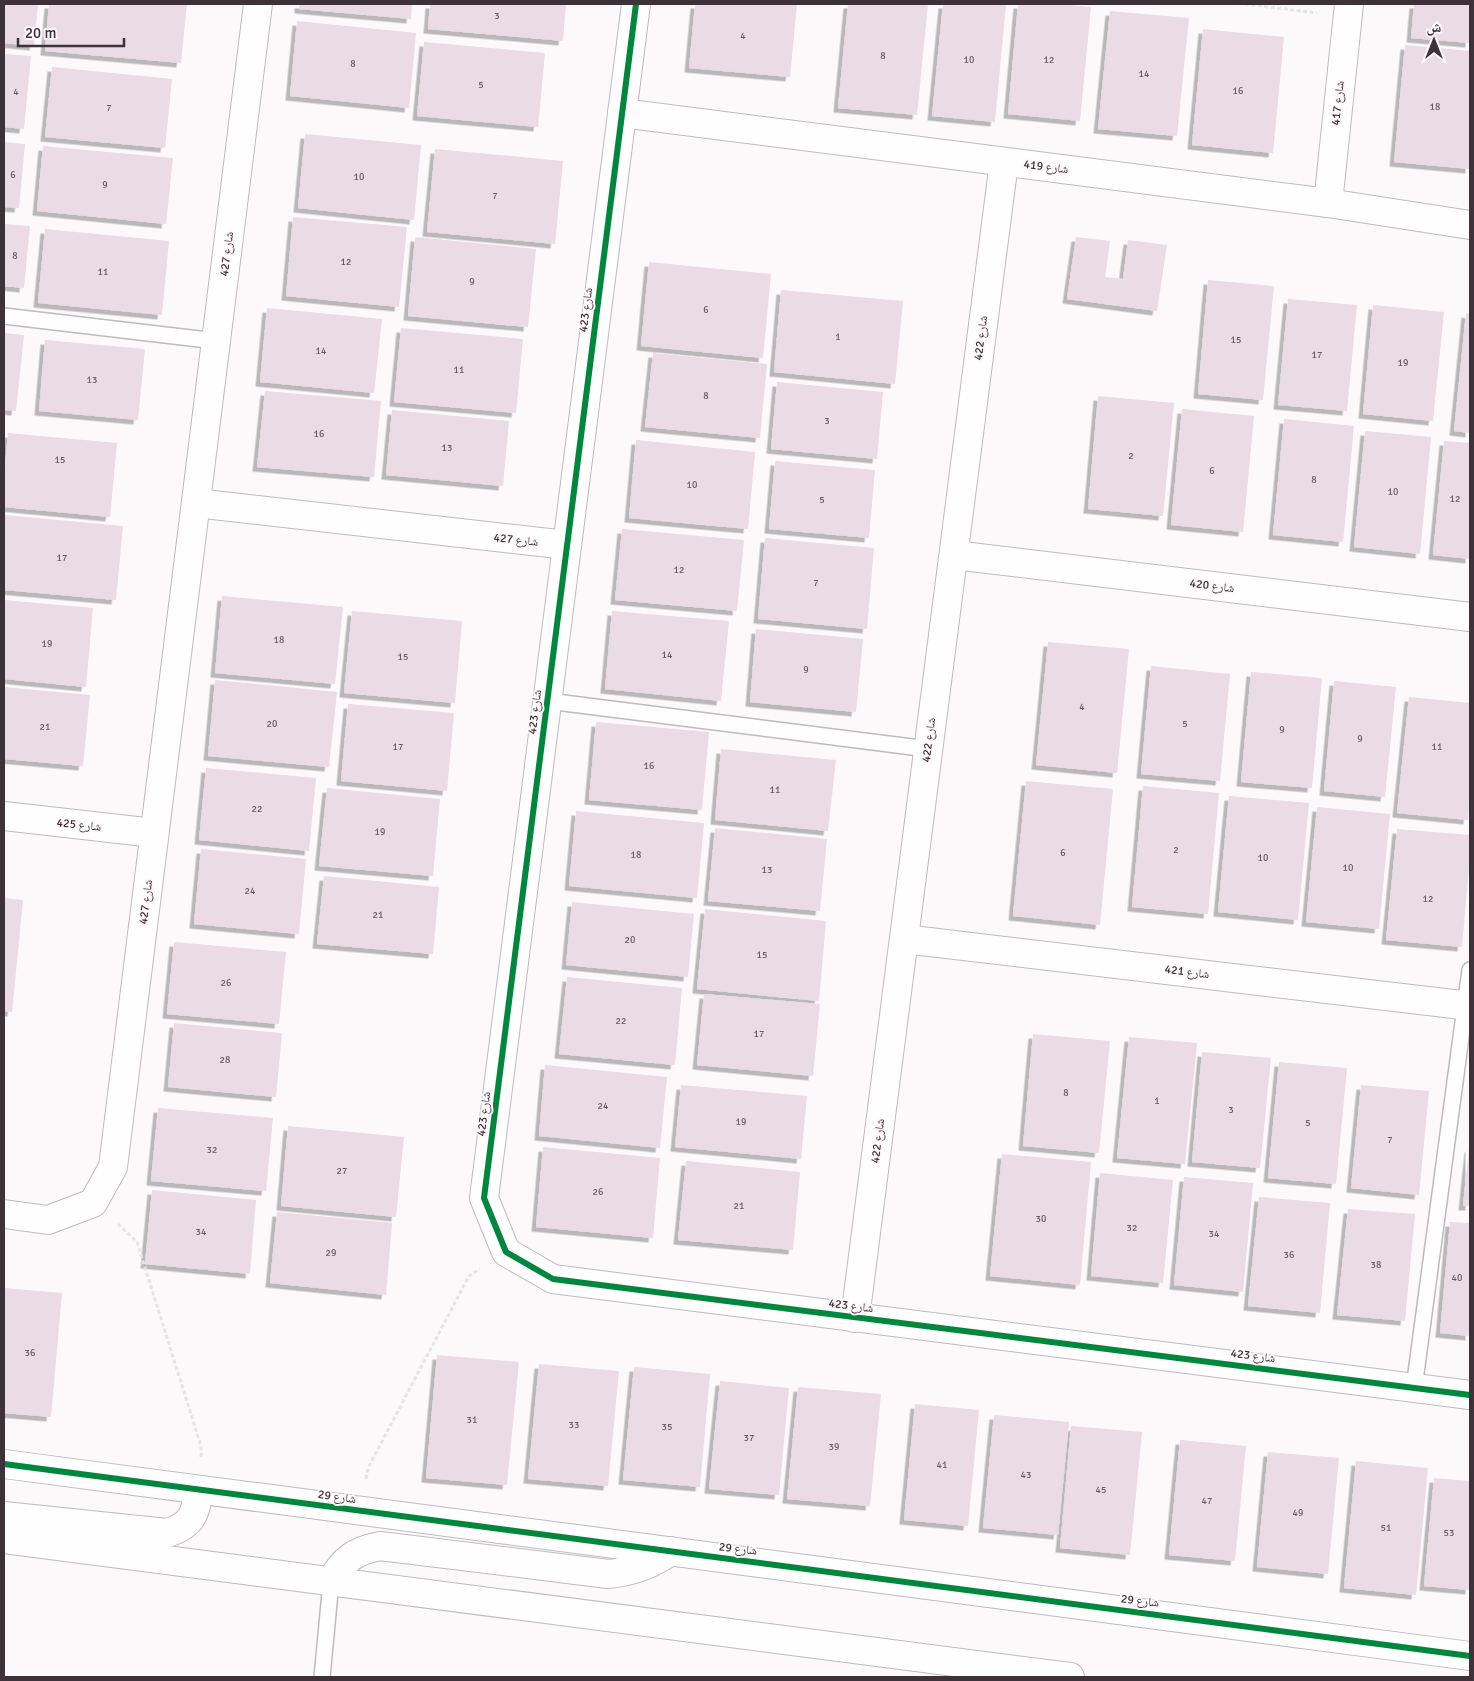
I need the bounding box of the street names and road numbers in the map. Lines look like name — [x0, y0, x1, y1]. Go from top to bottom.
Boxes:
street label: شارع 417 — [1328, 80, 1348, 126]
street label: شارع 419 — [1023, 157, 1069, 177]
street label: شارع 427 — [217, 231, 237, 277]
street label: شارع 423 — [576, 287, 596, 333]
street label: شارع 422 — [971, 315, 991, 361]
street label: شارع 427 — [493, 530, 539, 550]
street label: شارع 420 — [1189, 576, 1235, 596]
street label: شارع 423 — [525, 689, 545, 735]
street label: شارع 422 — [919, 717, 939, 763]
street label: شارع 425 — [56, 815, 102, 835]
street label: شارع 427 — [136, 879, 156, 925]
street label: شارع 421 — [1164, 962, 1210, 982]
street label: شارع 423 — [474, 1091, 494, 1137]
street label: شارع 422 — [868, 1118, 888, 1164]
street label: شارع 423 — [828, 1296, 874, 1316]
street label: شارع 423 — [1230, 1346, 1276, 1366]
street label: شارع 29 — [317, 1487, 357, 1507]
street label: شارع 29 — [718, 1539, 758, 1559]
street label: شارع 29 — [1120, 1591, 1160, 1611]

